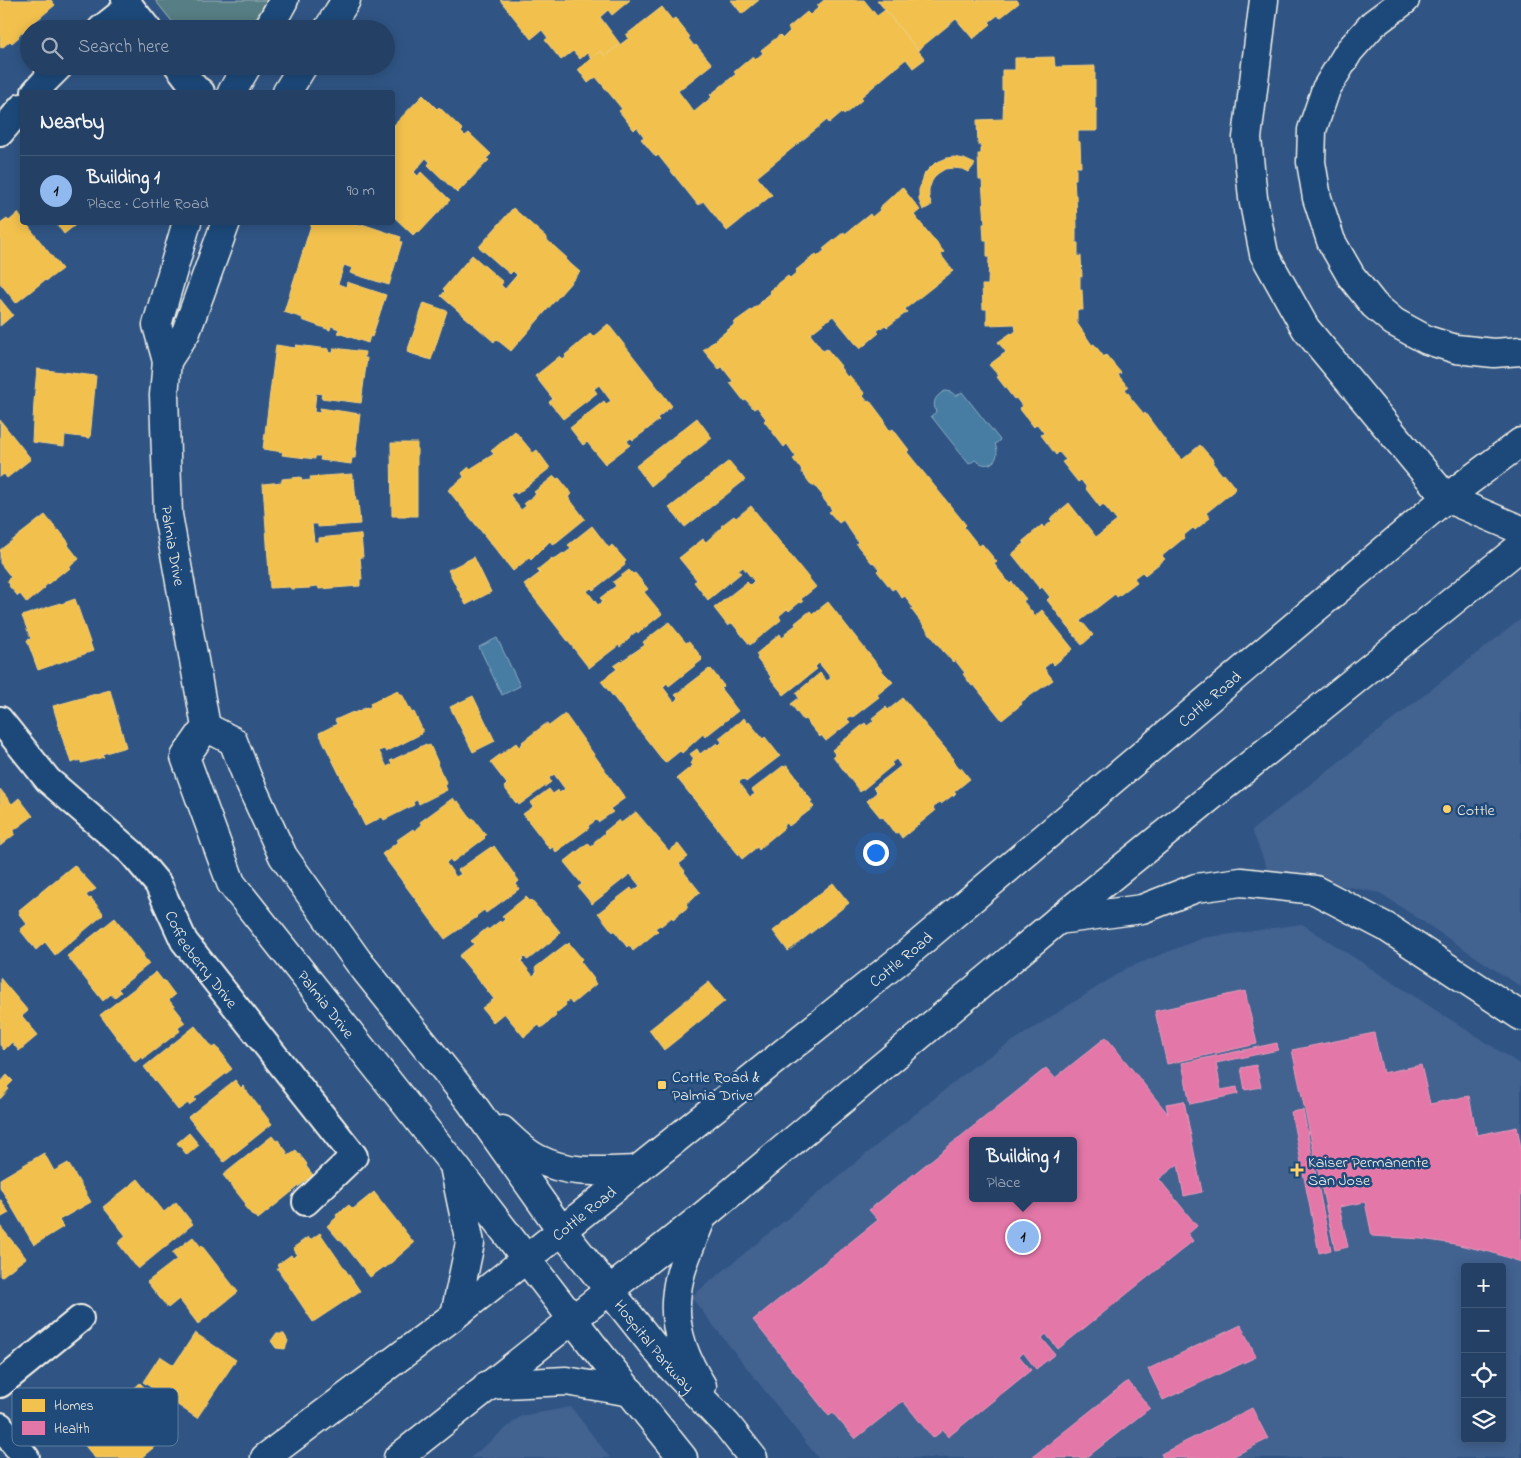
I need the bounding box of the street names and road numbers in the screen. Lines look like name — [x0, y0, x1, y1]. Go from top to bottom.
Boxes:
street label: Palmia Drive — [154, 505, 191, 589]
street label: Cottle Road — [1173, 666, 1247, 734]
street label: Coffeeberry Drive — [158, 907, 243, 1015]
street label: Cottle Road — [864, 927, 939, 994]
street label: Palmia Drive — [290, 966, 360, 1045]
street label: Cottle Road — [547, 1181, 622, 1248]
street label: Hospital Parkway — [607, 1295, 700, 1399]

